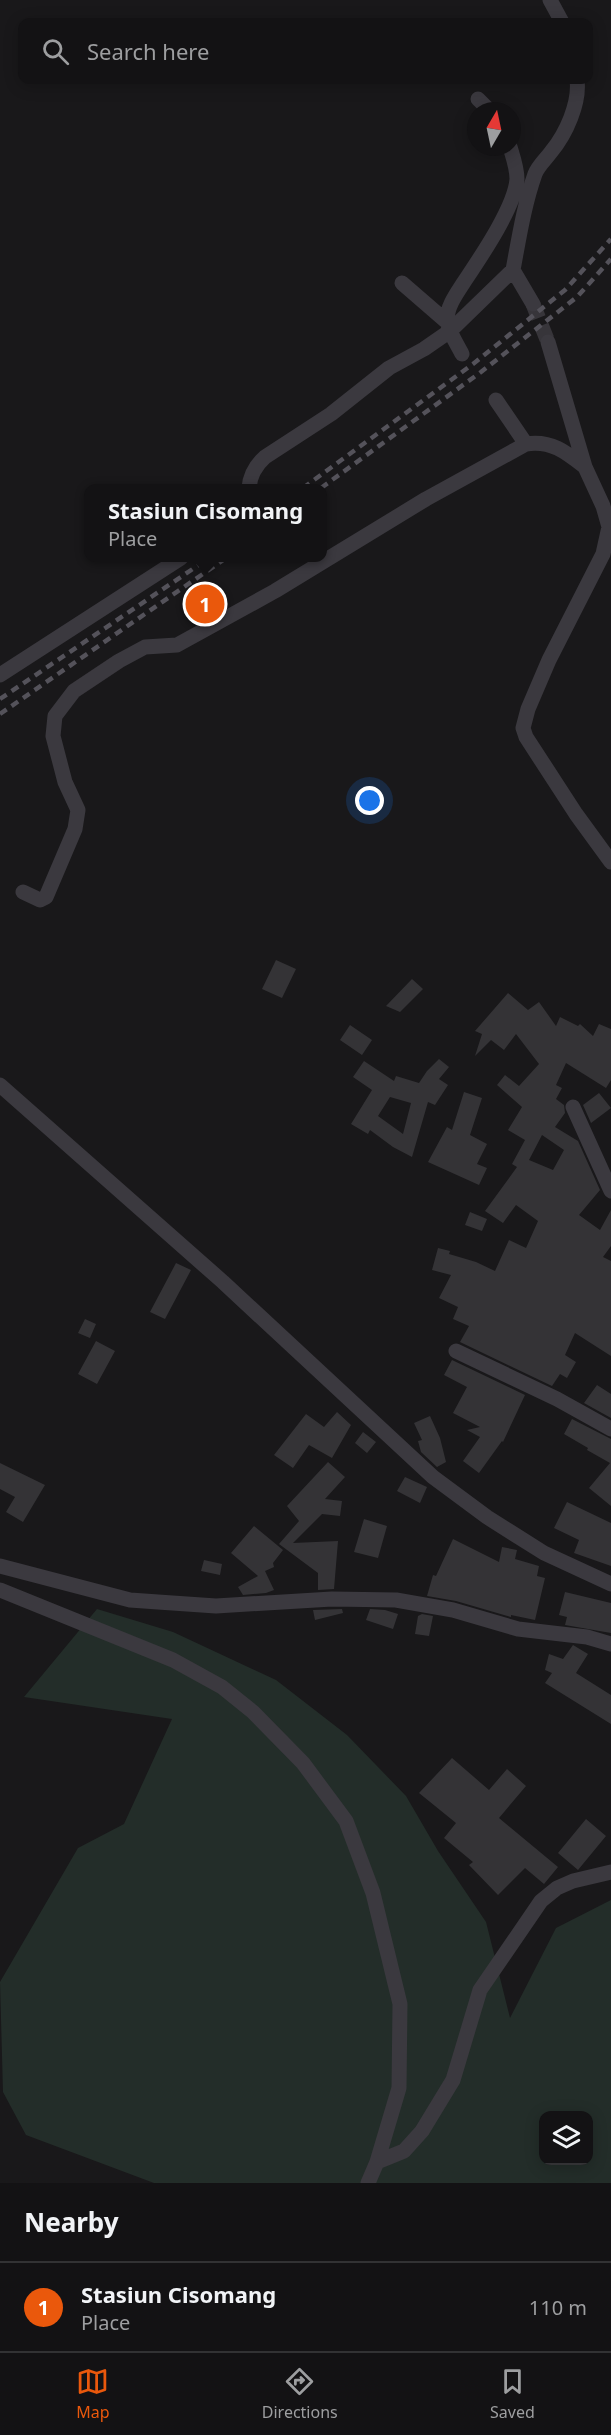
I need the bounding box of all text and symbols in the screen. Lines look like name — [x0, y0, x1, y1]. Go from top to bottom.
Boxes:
search box — [18, 18, 593, 84]
icon: search — [39, 35, 72, 68]
text: Search here — [87, 36, 209, 66]
north arrow — [467, 102, 521, 156]
popup — [84, 484, 327, 562]
text: Stasiun Cisomang — [108, 495, 303, 525]
text: Place — [108, 525, 157, 552]
pin: 1 — [186, 582, 224, 626]
your location — [355, 786, 384, 815]
map controls — [539, 2111, 593, 2165]
button: layers — [539, 2111, 593, 2165]
text: Nearby — [24, 2204, 119, 2240]
text: Stasiun Cisomang — [81, 2279, 276, 2309]
text: 1 — [38, 2294, 49, 2321]
text: 110 m — [529, 2294, 587, 2321]
text: Place — [81, 2309, 130, 2336]
tab: Map — [76, 2365, 109, 2423]
tab: Directions — [262, 2365, 338, 2423]
tab: Saved — [490, 2365, 535, 2423]

